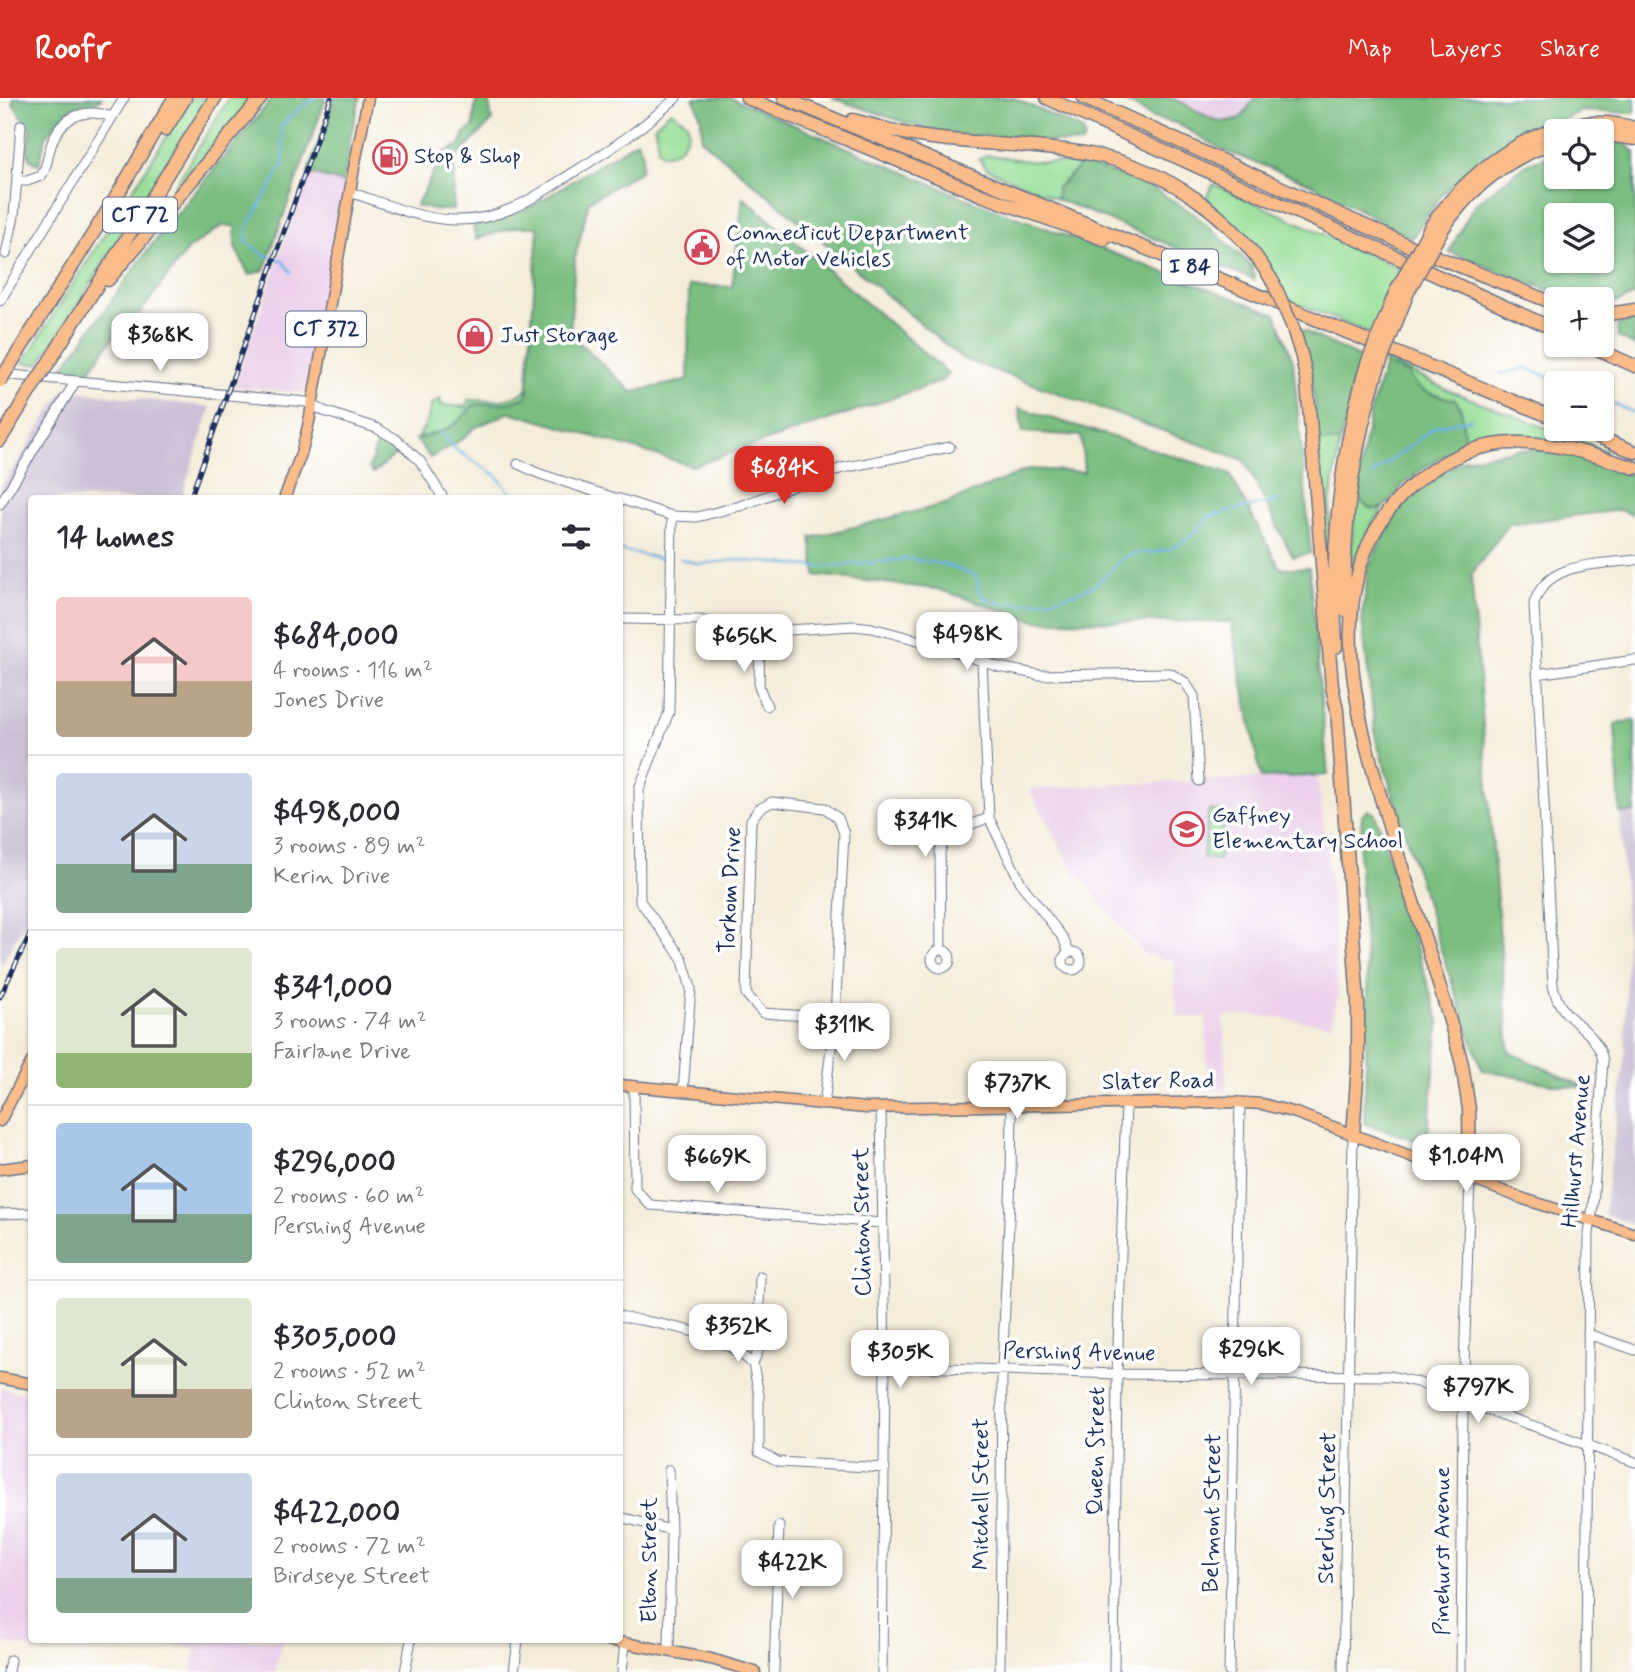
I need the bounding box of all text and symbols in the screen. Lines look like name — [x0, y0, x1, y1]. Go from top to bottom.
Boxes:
text: Roofr — [35, 27, 111, 71]
text: Map — [1348, 34, 1392, 65]
text: Layers — [1430, 34, 1502, 65]
text: Share — [1540, 34, 1600, 65]
map controls — [1544, 119, 1614, 441]
button: locate — [1544, 119, 1614, 189]
fuel station icon: Stop & Shop — [371, 138, 409, 176]
place label: Stop & Shop — [414, 142, 521, 172]
road number: CT 72 — [103, 198, 177, 232]
button: layers — [1544, 203, 1614, 273]
place label: Connecticut Department of Motor Vehicles — [726, 219, 969, 275]
public building icon: Connecticut Department of Motor Vehicles — [683, 228, 721, 266]
road number: I 84 — [1162, 250, 1218, 284]
button: + — [1544, 287, 1614, 357]
road number: CT 372 — [286, 312, 366, 346]
pin: $368K — [111, 314, 209, 373]
shop icon: Just Storage — [456, 317, 494, 355]
text: $368K — [127, 321, 193, 351]
place label: Just Storage — [500, 321, 619, 351]
button: − — [1544, 371, 1614, 441]
pin: $684K — [735, 446, 833, 506]
text: $684K — [750, 454, 818, 484]
text: 14 homes — [56, 518, 174, 557]
icon: filters — [557, 518, 595, 556]
pin: $498K — [918, 612, 1016, 672]
pin: $656K — [695, 614, 793, 674]
text: $684,000 — [273, 617, 399, 656]
text: $498K — [932, 620, 1002, 650]
text: $656K — [712, 622, 776, 652]
icon: home — [112, 625, 196, 709]
text: 4 rooms · 116 m² — [273, 656, 433, 686]
text: Jones Drive — [273, 686, 384, 716]
text: $498,000 — [273, 793, 401, 832]
pin: $341K — [876, 800, 974, 859]
icon: home — [112, 801, 196, 885]
place label: Gaffney Elementary School — [1212, 801, 1403, 857]
text: $341K — [893, 807, 957, 837]
school or university icon: Gaffney Elementary School — [1168, 810, 1206, 848]
street label: Torkom Drive — [713, 826, 749, 954]
text: 3 rooms · 89 m² — [273, 832, 425, 862]
text: Kerin Drive — [273, 862, 390, 892]
text: $341,000 — [273, 968, 393, 1007]
icon: home — [112, 976, 196, 1060]
pin: $311K — [795, 1004, 893, 1063]
text: 3 rooms · 74 m² — [273, 1007, 427, 1037]
text: $311K — [815, 1011, 874, 1041]
text: Fairlane Drive — [273, 1037, 411, 1067]
pin: $737K — [968, 1062, 1066, 1121]
street label: Slater Road — [1102, 1066, 1214, 1098]
text: $737K — [984, 1069, 1050, 1099]
street label: Hillhurst Avenue — [1555, 1073, 1599, 1229]
pin: $1.04M — [1409, 1134, 1523, 1194]
pin: $669K — [668, 1136, 766, 1195]
text: $1.04M — [1428, 1142, 1504, 1172]
text: $296,000 — [273, 1143, 396, 1182]
text: $669K — [684, 1143, 750, 1173]
street label: Clinton Street — [847, 1147, 879, 1297]
icon: home — [112, 1151, 196, 1235]
text: 2 rooms · 60 m² — [273, 1182, 425, 1212]
text: Pershing Avenue — [273, 1212, 426, 1242]
pin: $352K — [689, 1304, 787, 1364]
text: $352K — [705, 1312, 771, 1342]
text: $305,000 — [273, 1318, 397, 1357]
icon: home — [112, 1326, 196, 1410]
pin: $296K — [1202, 1328, 1300, 1387]
pin: $305K — [851, 1330, 949, 1390]
text: $296K — [1218, 1335, 1284, 1365]
street label: Pershing Avenue — [1002, 1337, 1156, 1371]
text: $305K — [867, 1338, 933, 1368]
text: 2 rooms · 52 m² — [273, 1357, 426, 1387]
pin: $797K — [1429, 1366, 1527, 1425]
text: $797K — [1443, 1373, 1513, 1403]
street label: Queen Street — [1081, 1386, 1113, 1516]
text: Clinton Street — [273, 1387, 422, 1417]
street label: Mitchell Street — [967, 1418, 997, 1570]
street label: Sterling Street — [1312, 1431, 1346, 1584]
street label: Belmont Street — [1197, 1433, 1229, 1593]
street label: Pinehurst Avenue — [1428, 1466, 1458, 1636]
text: $422,000 — [273, 1493, 400, 1532]
street label: Elton Street — [635, 1497, 665, 1623]
icon: home — [112, 1501, 196, 1585]
text: 2 rooms · 72 m² — [273, 1532, 426, 1562]
pin: $422K — [743, 1540, 841, 1600]
text: $422K — [758, 1548, 827, 1578]
text: Birdseye Street — [273, 1562, 430, 1592]

